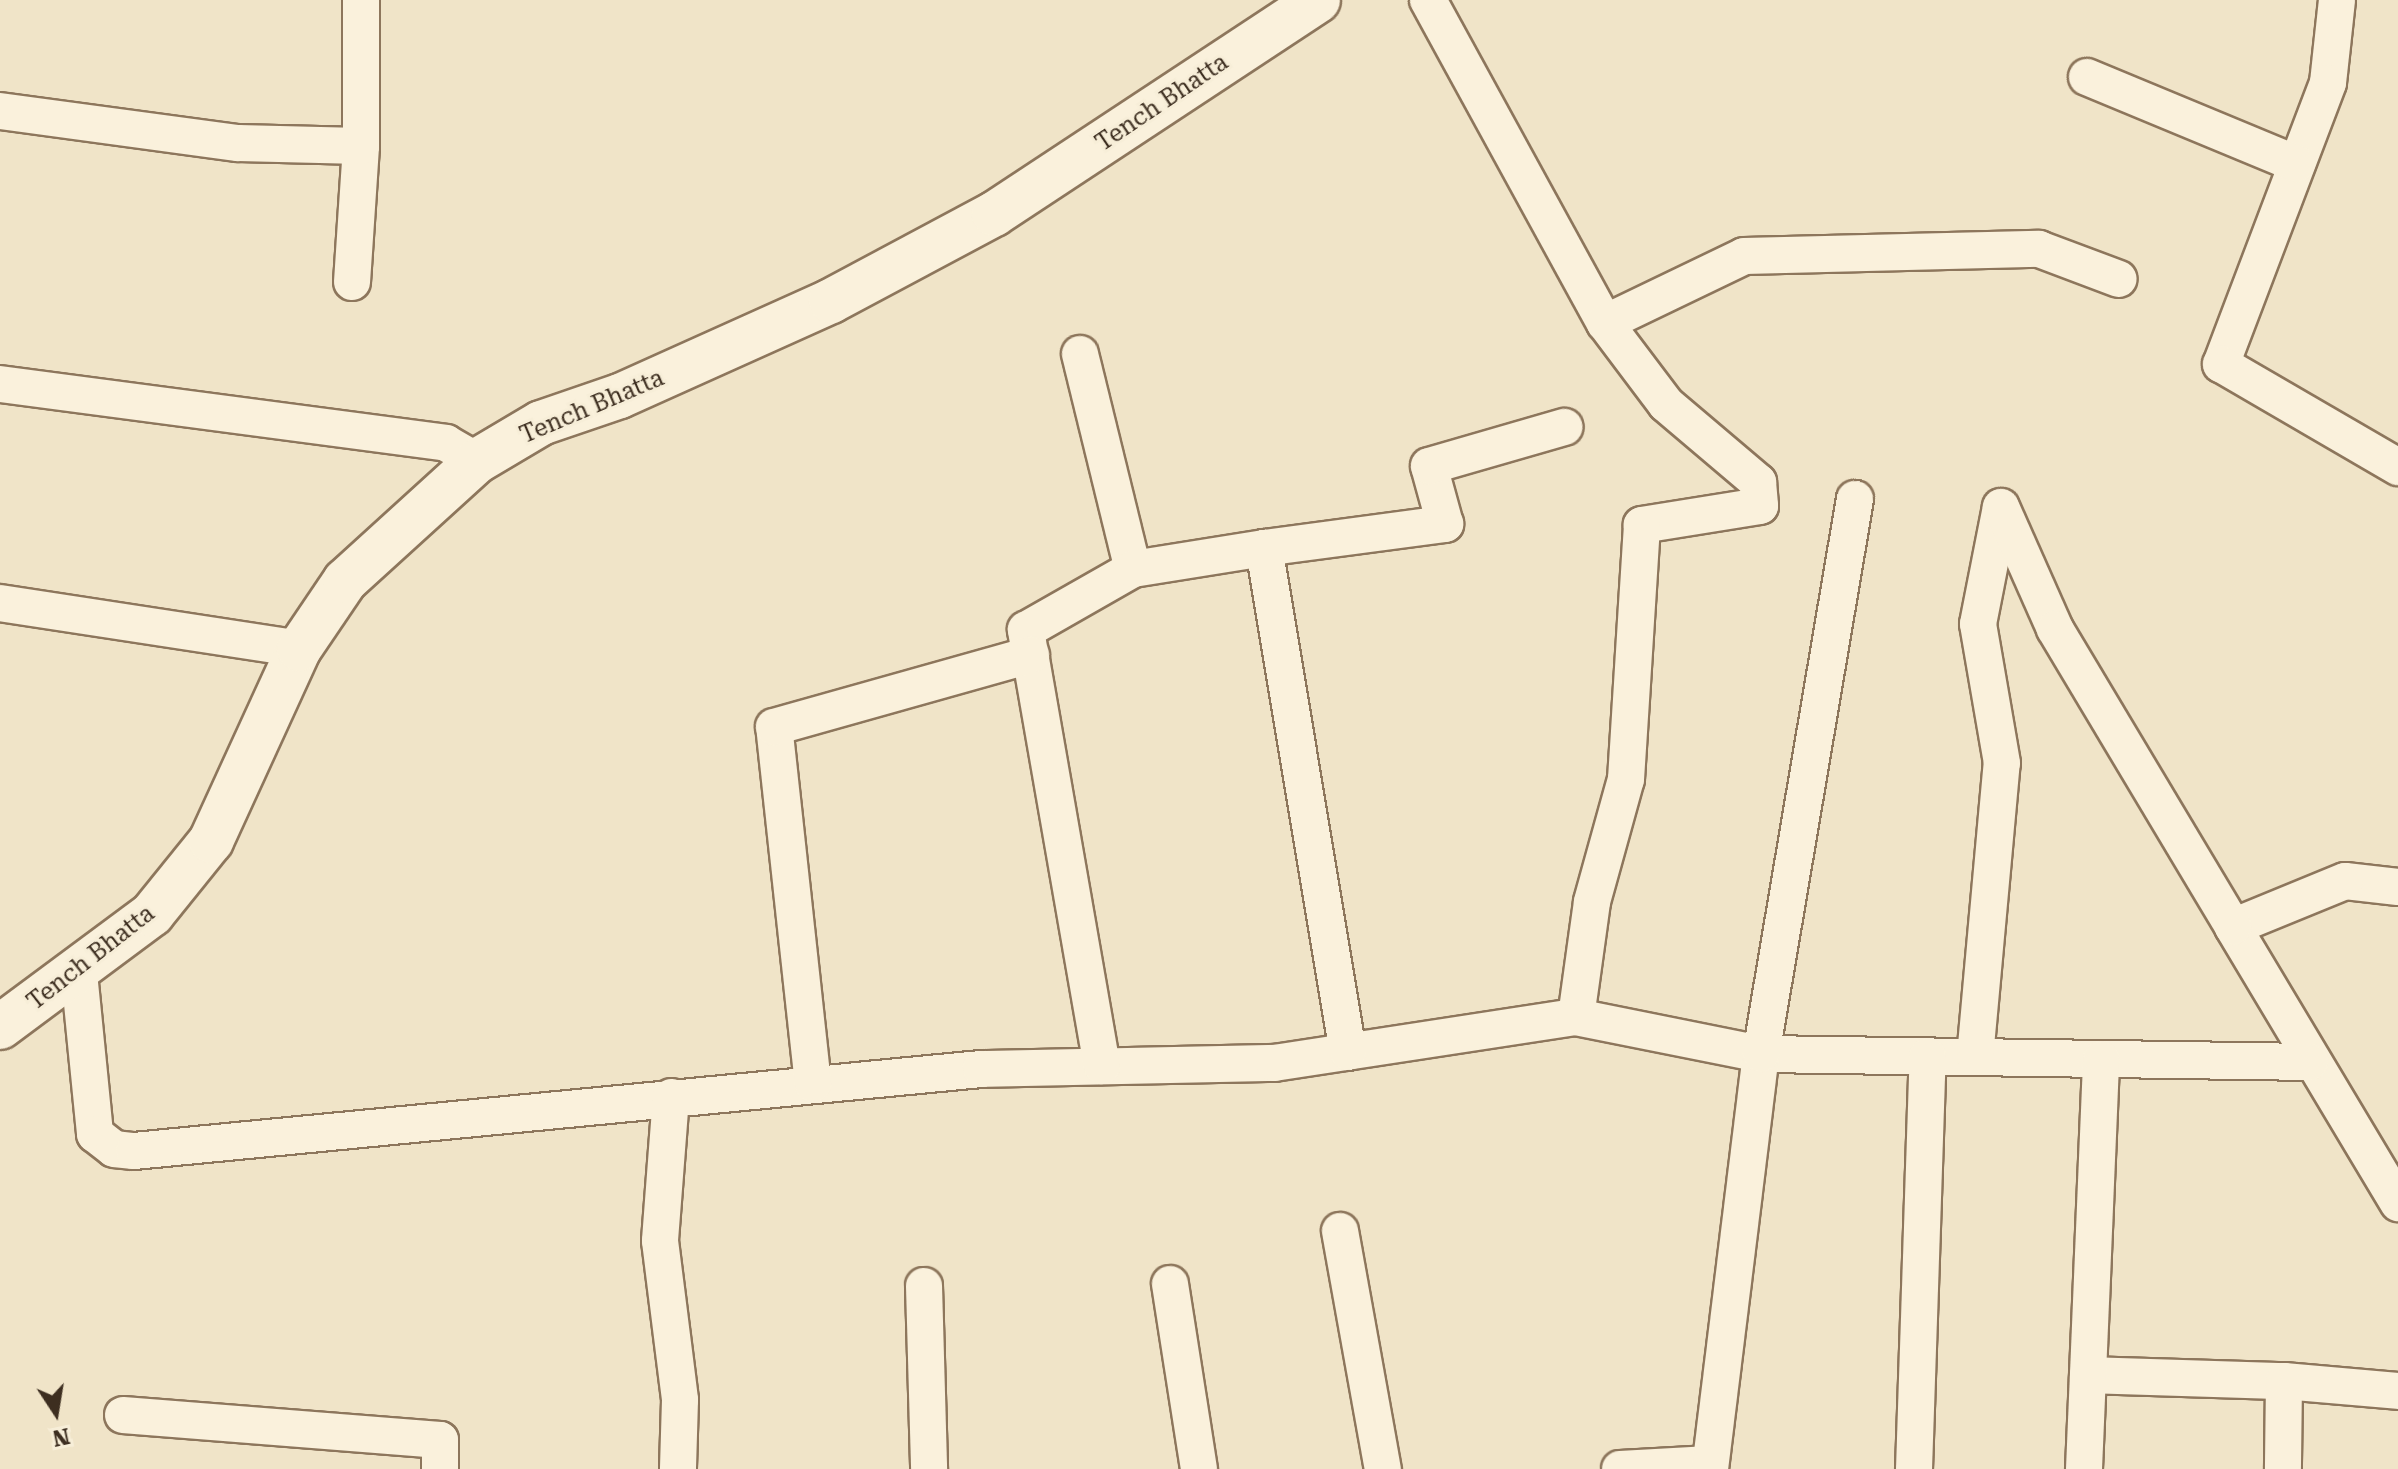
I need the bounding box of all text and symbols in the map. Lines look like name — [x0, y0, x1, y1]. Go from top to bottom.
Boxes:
street label: Tench Bhatta — [1090, 48, 1234, 158]
street label: Tench Bhatta — [516, 364, 668, 450]
street label: Tench Bhatta — [22, 899, 160, 1017]
north arrow — [16, 1373, 96, 1453]
text: N — [50, 1423, 72, 1451]

